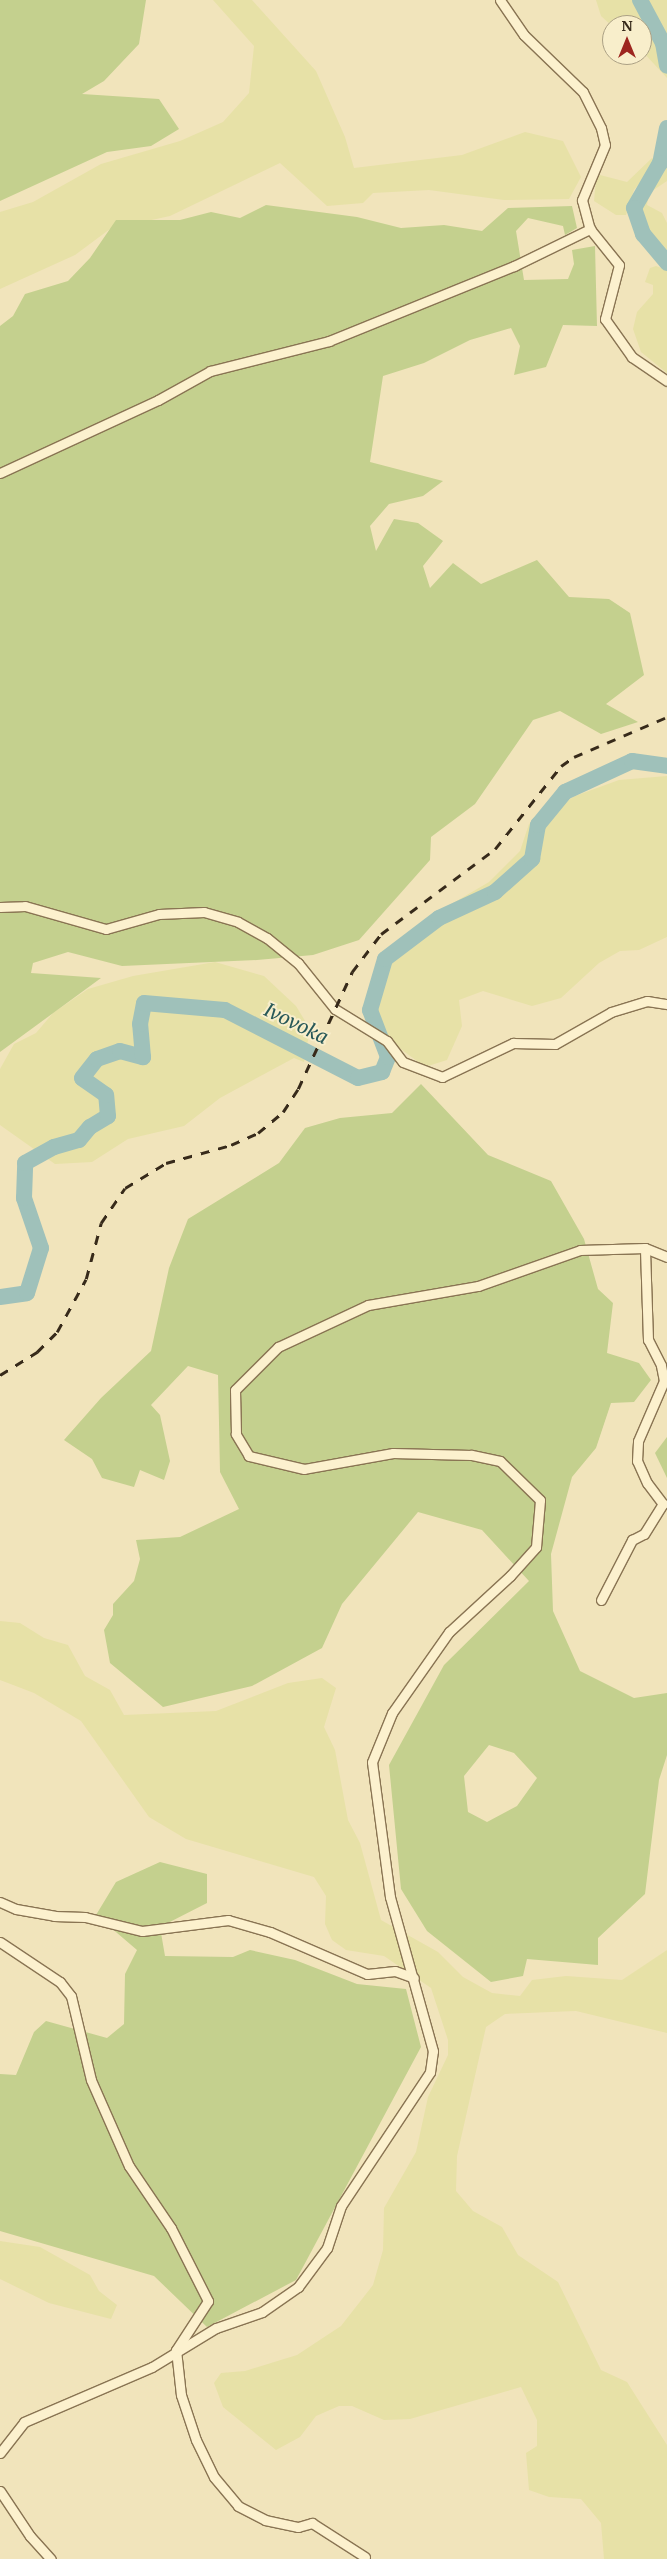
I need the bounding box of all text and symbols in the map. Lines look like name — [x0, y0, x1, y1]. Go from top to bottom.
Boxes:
north arrow — [602, 15, 652, 65]
text: N — [621, 17, 633, 35]
water label: Ivovoka — [260, 999, 332, 1049]

